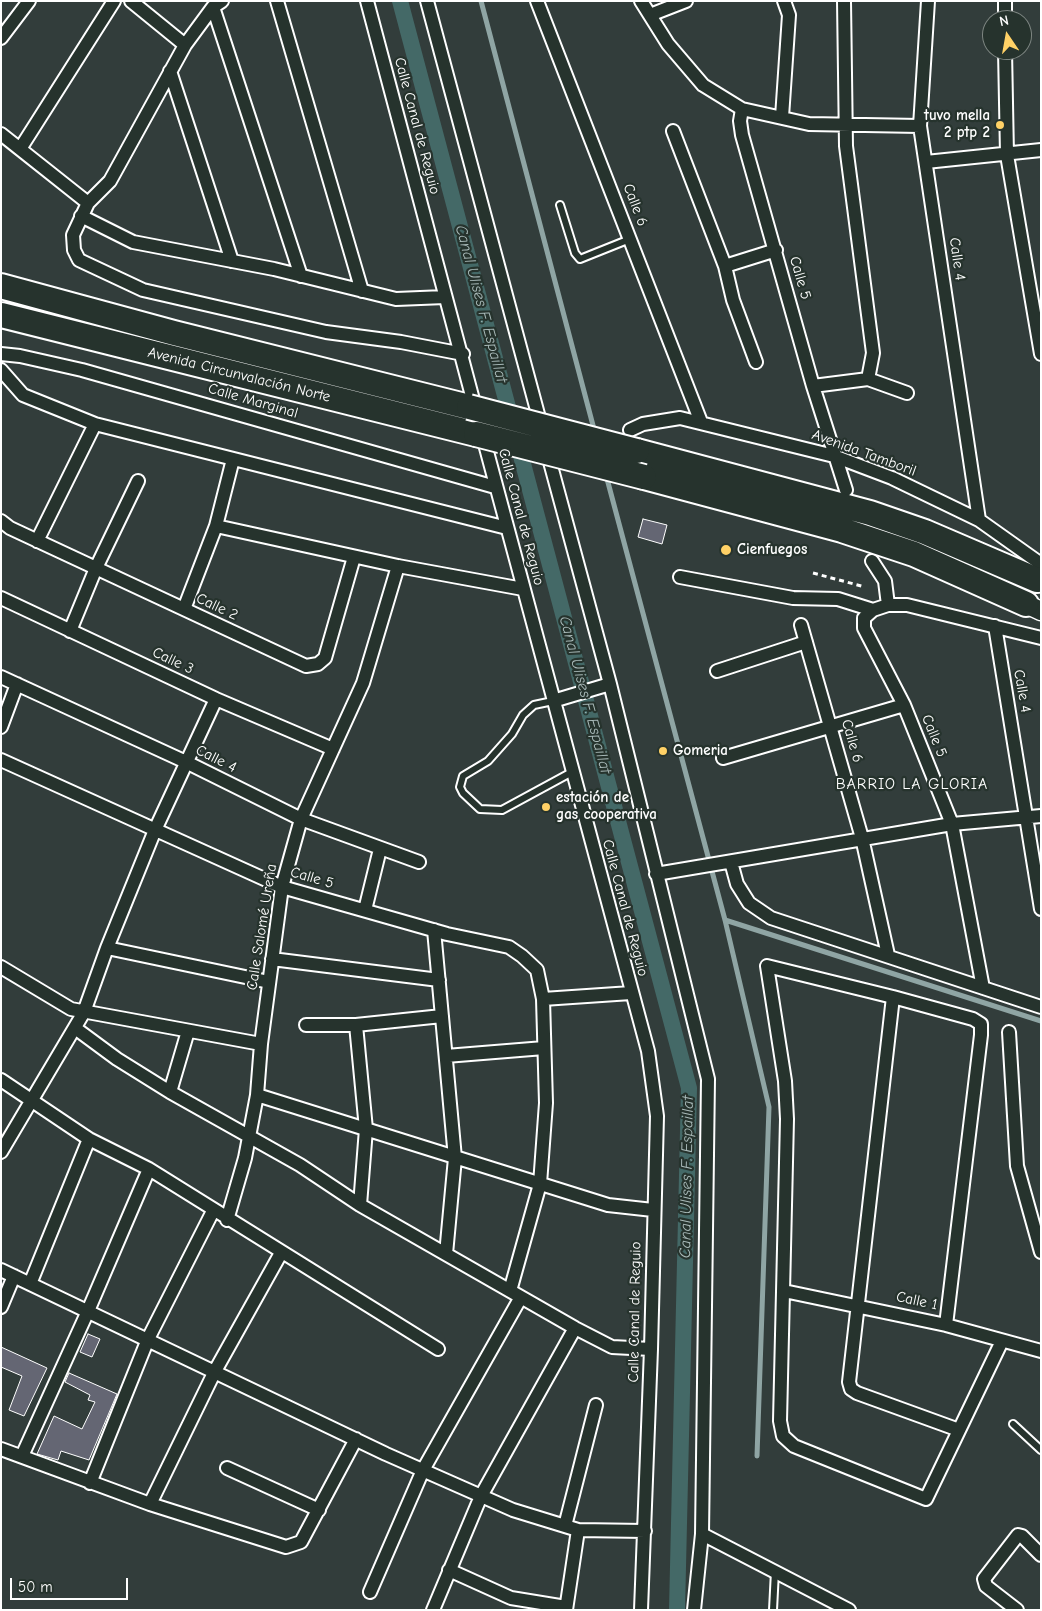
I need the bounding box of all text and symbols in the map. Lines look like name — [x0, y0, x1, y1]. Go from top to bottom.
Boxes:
north arrow — [982, 10, 1032, 60]
text: N — [998, 12, 1010, 30]
street label: Calle Canal de Reguio — [390, 56, 444, 196]
place label: tuvo mella 2 ptp 2 — [924, 107, 990, 142]
marker: tuvo mella 2 ptp 2 — [994, 119, 1006, 131]
street label: Calle 6 — [619, 181, 651, 229]
water label: Canal Ulises F. Espaillat — [451, 223, 511, 385]
street label: Calle 4 — [945, 236, 969, 282]
street label: Calle 5 — [785, 254, 815, 302]
street label: Avenida Circunvalación Norte — [146, 344, 332, 406]
street label: Calle Marginal — [206, 380, 300, 422]
street label: Avenida Tamboril — [809, 426, 919, 480]
street label: Calle Canal de Reguio — [494, 447, 548, 587]
place label: Cienfuegos — [737, 541, 807, 559]
marker: Cienfuegos — [719, 543, 733, 557]
street label: Calle 2 — [193, 590, 241, 624]
water label: Canal Ulises F. Espaillat — [555, 614, 615, 776]
street label: Calle 3 — [149, 644, 197, 678]
street label: Calle 4 — [1009, 668, 1035, 714]
street label: Calle 5 — [917, 712, 951, 760]
street label: Calle 6 — [837, 717, 867, 765]
street label: Calle 4 — [193, 741, 239, 777]
place label: Gomeria — [673, 742, 728, 760]
marker: Gomeria — [657, 745, 669, 757]
district label: BARRIO LA GLORIA — [834, 774, 990, 794]
place label: estación de gas cooperativa — [556, 789, 657, 824]
marker: estación de gas cooperativa — [540, 801, 552, 813]
street label: Calle Canal de Reguio — [598, 838, 652, 978]
street label: Calle Salomé Ureña — [243, 862, 281, 992]
street label: Calle 5 — [288, 863, 336, 893]
water label: Canal Ulises F. Espaillat — [676, 1096, 698, 1258]
street label: Calle Canal de Reguio — [625, 1241, 645, 1383]
street label: Calle 1 — [895, 1288, 939, 1314]
scale bar — [12, 1568, 130, 1600]
text: 50 m — [18, 1578, 53, 1596]

